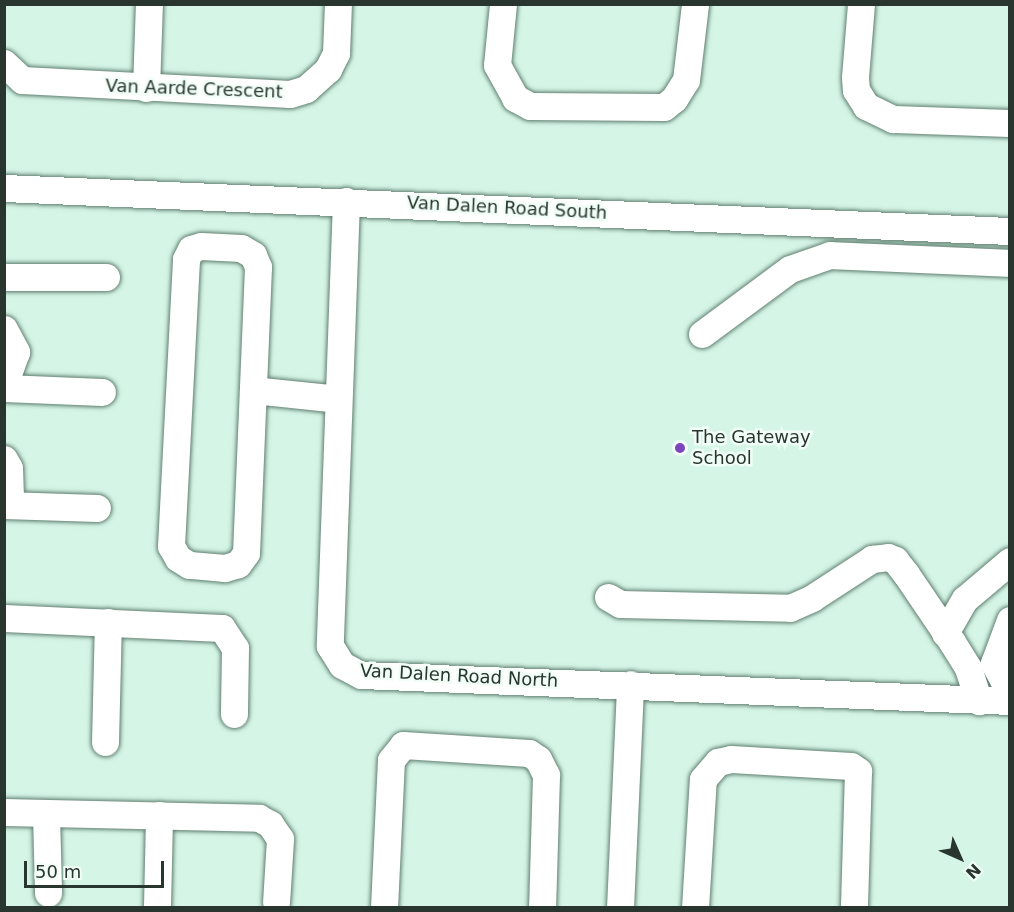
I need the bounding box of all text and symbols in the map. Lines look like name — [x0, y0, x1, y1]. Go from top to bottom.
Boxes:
street label: Van Aarde Crescent — [105, 75, 283, 103]
street label: Van Dalen Road South — [406, 192, 608, 224]
place label: The Gateway School — [692, 427, 811, 470]
marker: The Gateway School — [673, 441, 687, 455]
street label: Van Dalen Road North — [359, 660, 559, 692]
north arrow — [930, 828, 990, 888]
scale bar — [27, 849, 166, 887]
text: N — [962, 860, 985, 883]
text: 50 m — [35, 861, 81, 882]

